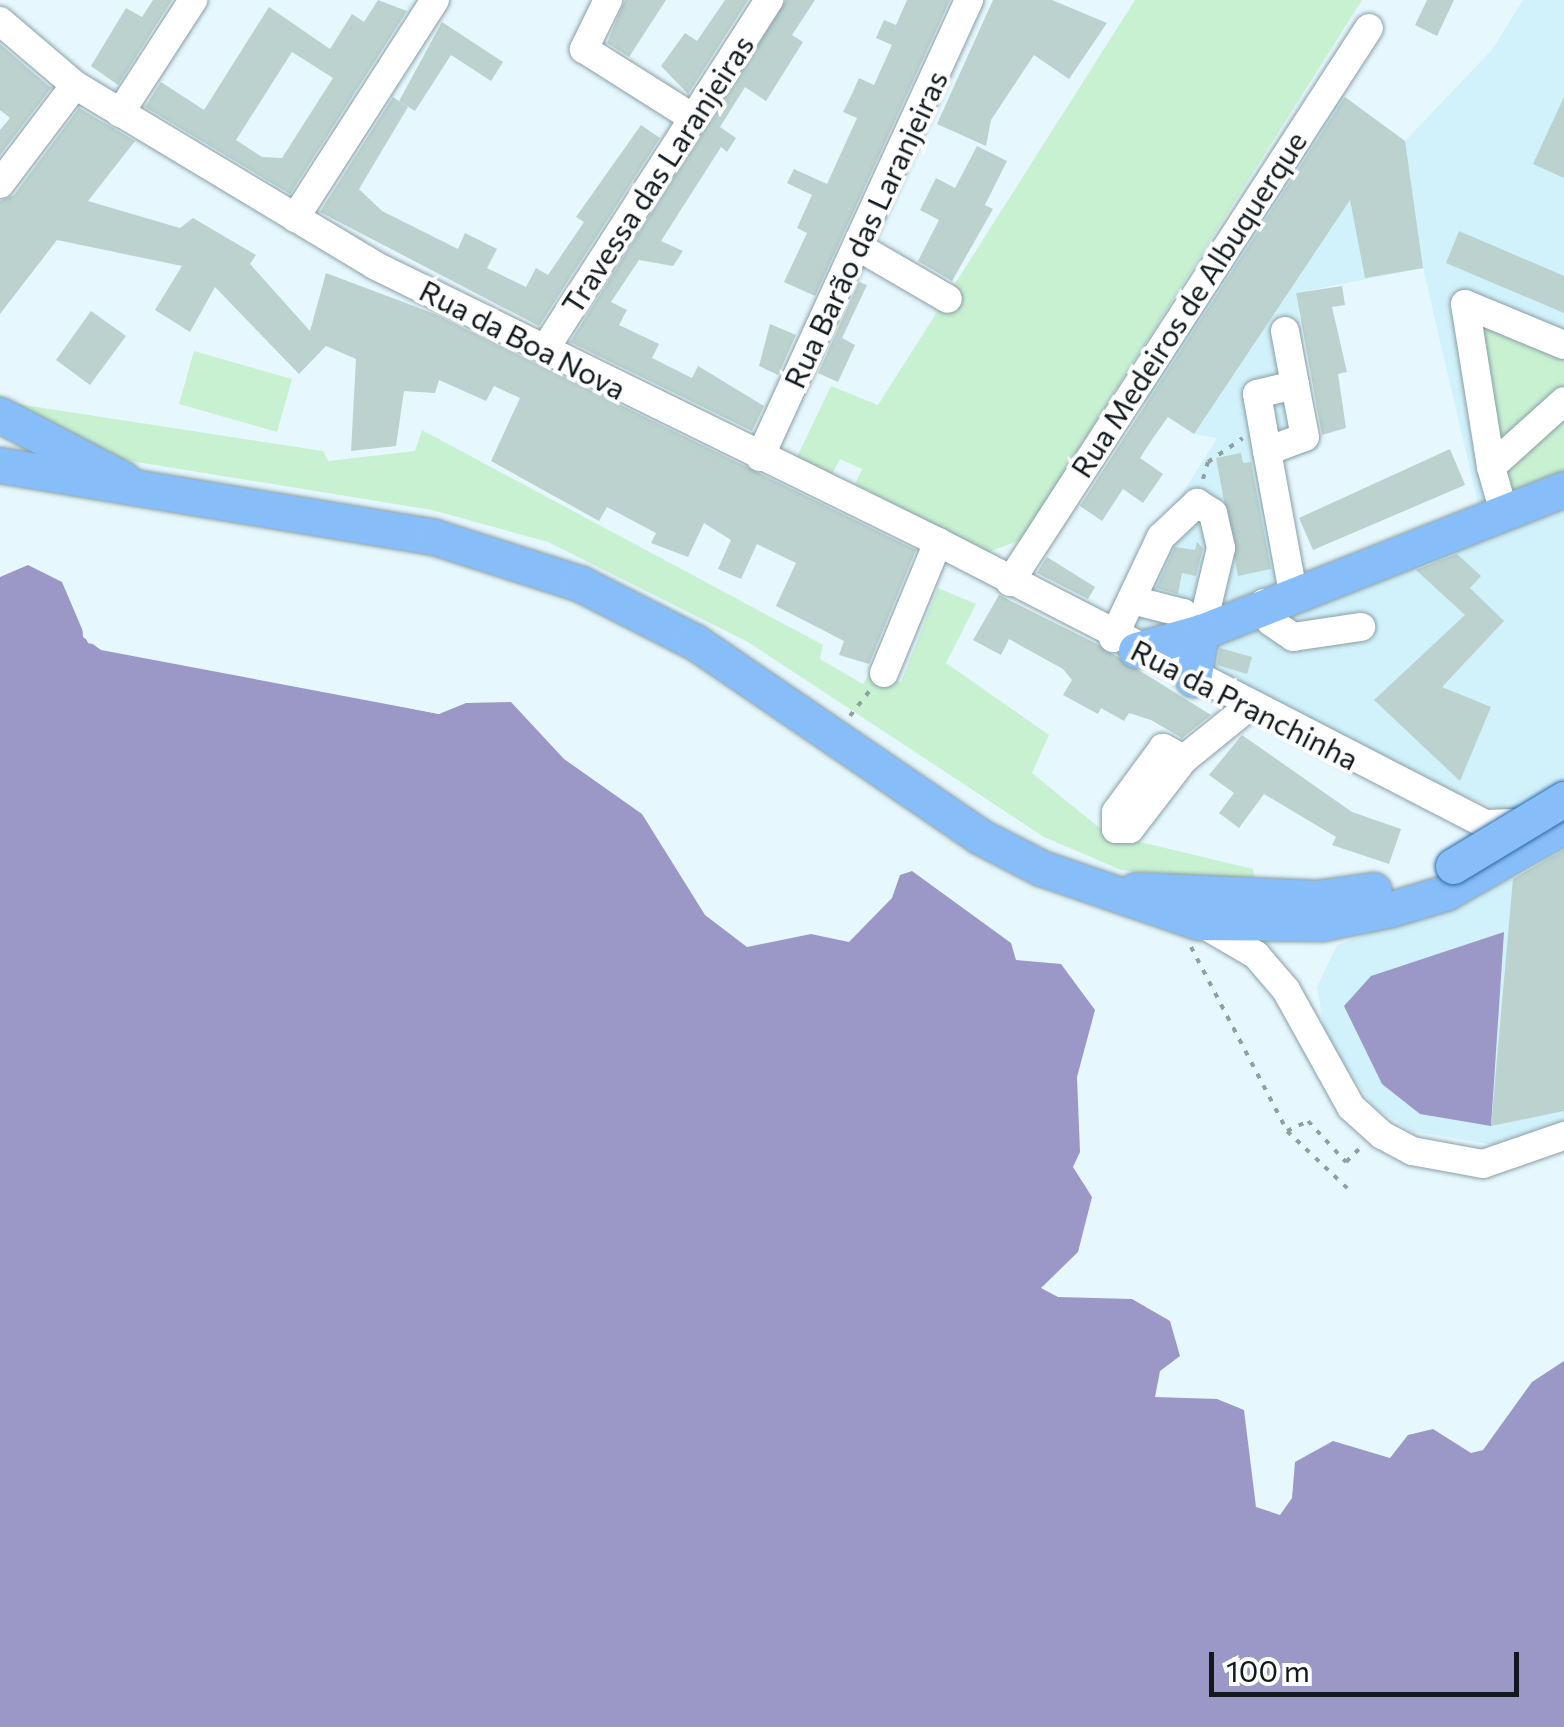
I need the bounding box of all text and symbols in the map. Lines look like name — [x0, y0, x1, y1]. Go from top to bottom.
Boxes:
street label: Travessa das Laranjeiras — [553, 28, 761, 320]
street label: Rua Barão das Laranjeiras — [776, 65, 954, 393]
street label: Rua Medeiros de Albuquerque — [1063, 124, 1313, 484]
street label: Rua da Boa Nova — [414, 272, 632, 406]
street label: Rua da Pranchinha — [1125, 631, 1365, 777]
scale bar — [1214, 1632, 1524, 1694]
text: 100 m — [1226, 1651, 1310, 1688]

